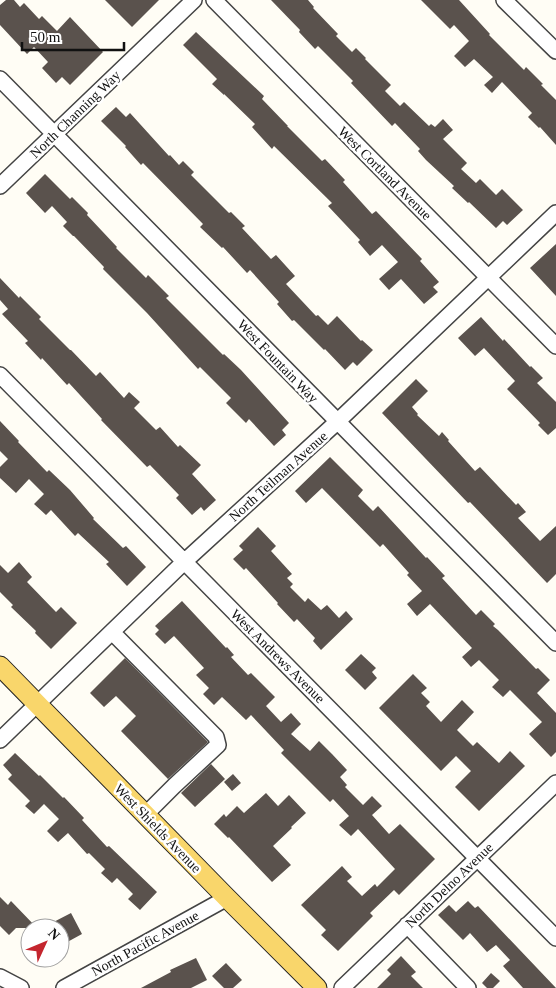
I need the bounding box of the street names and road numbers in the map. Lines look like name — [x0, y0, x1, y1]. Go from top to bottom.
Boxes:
street label: North Channing Way — [27, 68, 123, 161]
street label: West Cortland Avenue — [335, 124, 434, 223]
street label: West Fountain Way — [234, 317, 321, 406]
street label: North Teilman Avenue — [226, 428, 330, 524]
street label: West Andrews Avenue — [228, 606, 328, 706]
street label: West Shields Avenue — [111, 781, 204, 876]
street label: North Delno Avenue — [403, 840, 496, 931]
street label: North Pacific Avenue — [89, 908, 201, 979]

